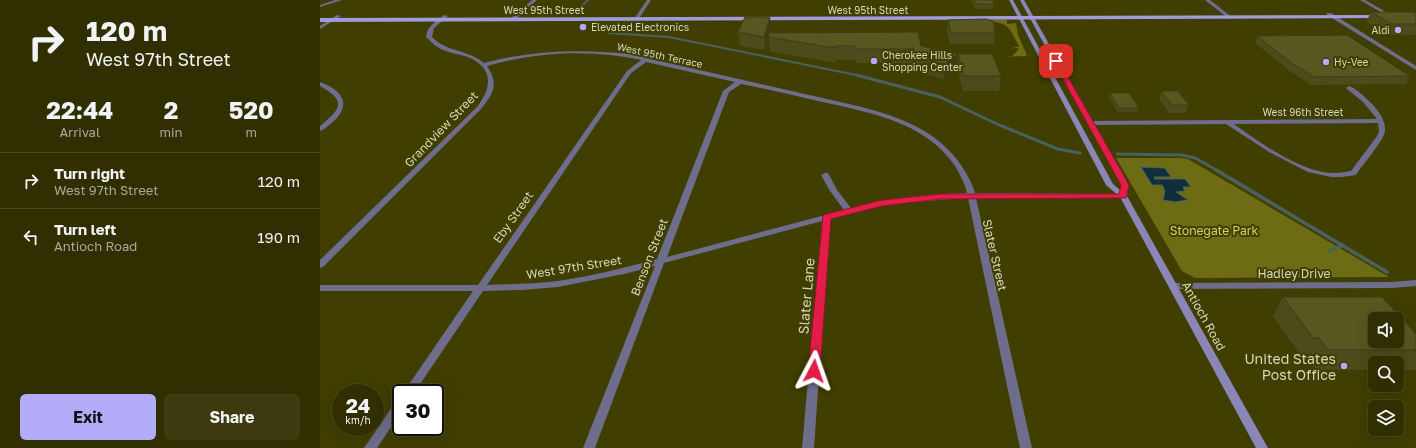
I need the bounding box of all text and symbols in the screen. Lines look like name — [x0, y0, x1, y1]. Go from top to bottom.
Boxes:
street label: West 95th Street — [504, 4, 584, 16]
street label: West 95th Street — [828, 4, 908, 16]
text: 120 m — [86, 14, 167, 47]
icon: right — [20, 16, 72, 68]
place label: Elevated Electronics — [591, 21, 689, 33]
marker: Elevated Electronics — [578, 22, 588, 32]
place label: Aldi — [1372, 24, 1390, 36]
marker: Aldi — [1393, 25, 1403, 35]
street label: West 95th Terrace — [616, 40, 704, 70]
pin — [1039, 44, 1073, 78]
text: West 97th Street — [86, 48, 231, 70]
place label: Cherokee Hills Shopping Center — [882, 49, 963, 73]
icon: arrive — [1045, 50, 1067, 72]
marker: Cherokee Hills Shopping Center — [869, 56, 879, 66]
place label: Hy-Vee — [1334, 56, 1369, 68]
marker: Hy-Vee — [1321, 57, 1331, 67]
street label: Grandview Street — [401, 88, 481, 170]
text: 22:44 — [46, 95, 113, 124]
text: 2 — [164, 95, 178, 124]
text: 520 — [229, 95, 274, 124]
street label: West 96th Street — [1262, 106, 1344, 118]
text: Arrival — [59, 124, 100, 140]
text: min — [160, 124, 183, 140]
text: m — [245, 124, 257, 140]
text: Turn right — [54, 164, 125, 182]
icon: right — [20, 170, 42, 192]
text: 120 m — [258, 172, 300, 190]
text: West 97th Street — [54, 182, 159, 198]
street label: Eby Street — [490, 188, 536, 246]
street label: Benson Street — [627, 216, 671, 298]
street label: Slater Street — [979, 218, 1011, 293]
text: Turn left — [54, 220, 116, 238]
park label: Stonegate Park — [1170, 223, 1258, 238]
icon: left — [20, 226, 42, 248]
text: 190 m — [257, 228, 300, 246]
text: Antioch Road — [54, 238, 137, 254]
street label: West 97th Street — [525, 252, 623, 282]
street label: Slater Lane — [794, 257, 818, 335]
street label: Hadley Drive — [1257, 266, 1331, 281]
street label: Antioch Road — [1179, 279, 1229, 353]
map controls — [1368, 312, 1404, 436]
button: sound — [1368, 312, 1404, 348]
position arrow — [793, 350, 835, 392]
place label: United States Post Office — [1244, 350, 1336, 383]
button: search — [1368, 356, 1404, 392]
marker: United States Post Office — [1339, 361, 1349, 371]
speed limit sign: 30 — [392, 384, 444, 436]
text: 24 — [346, 393, 370, 417]
button: Exit — [20, 394, 156, 440]
button: Share — [164, 394, 300, 440]
button: layers — [1368, 400, 1404, 436]
text: km/h — [345, 414, 371, 426]

